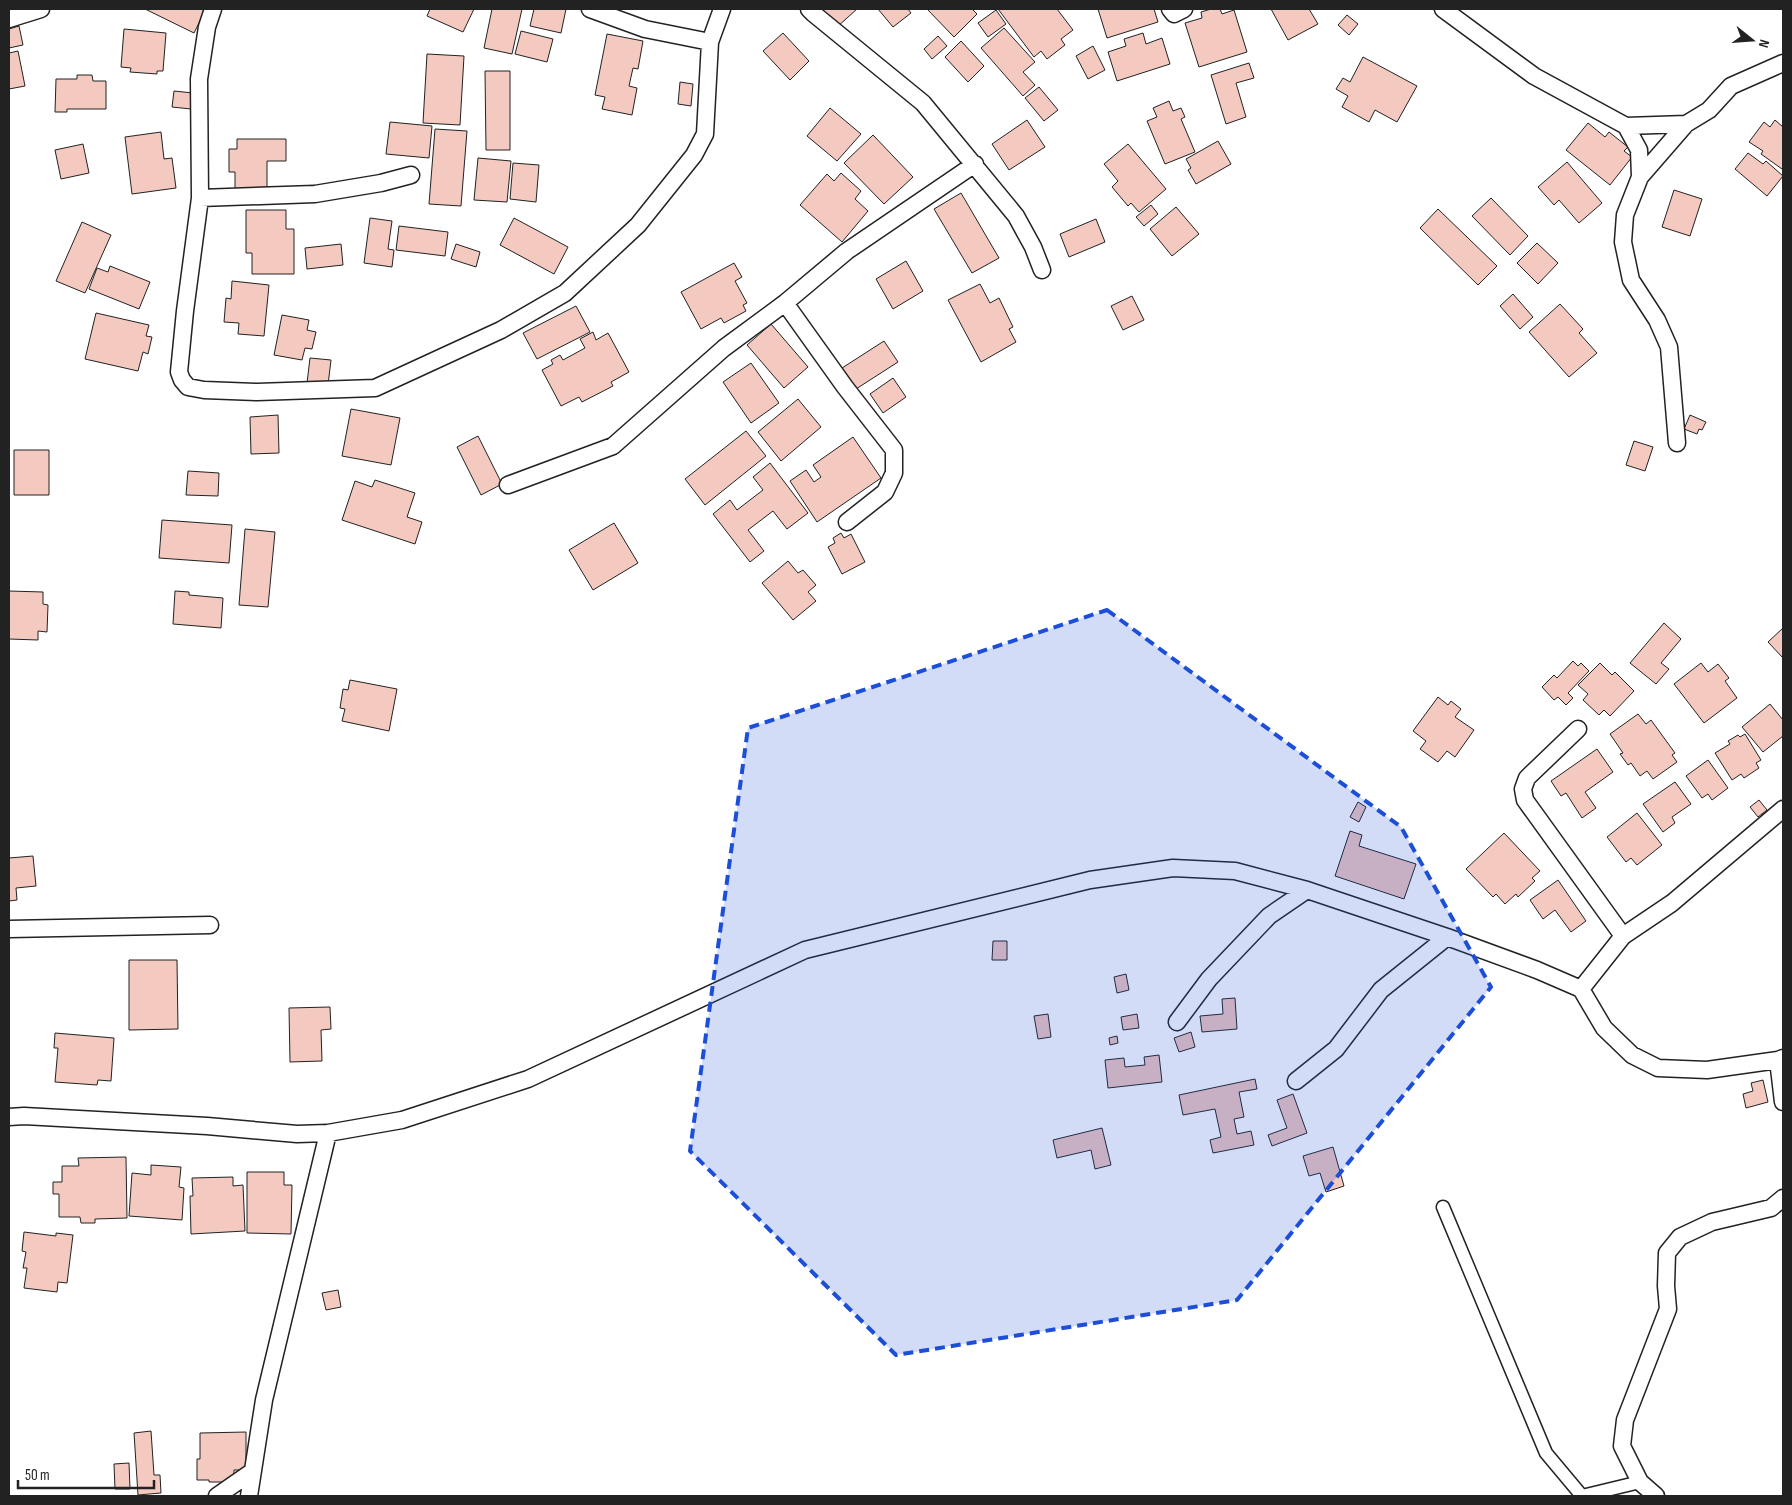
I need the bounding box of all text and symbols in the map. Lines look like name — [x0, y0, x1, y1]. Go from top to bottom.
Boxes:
north arrow — [1727, 15, 1777, 65]
text: N — [1755, 38, 1773, 50]
scale bar — [18, 1458, 154, 1490]
text: 50 m — [25, 1466, 50, 1485]

